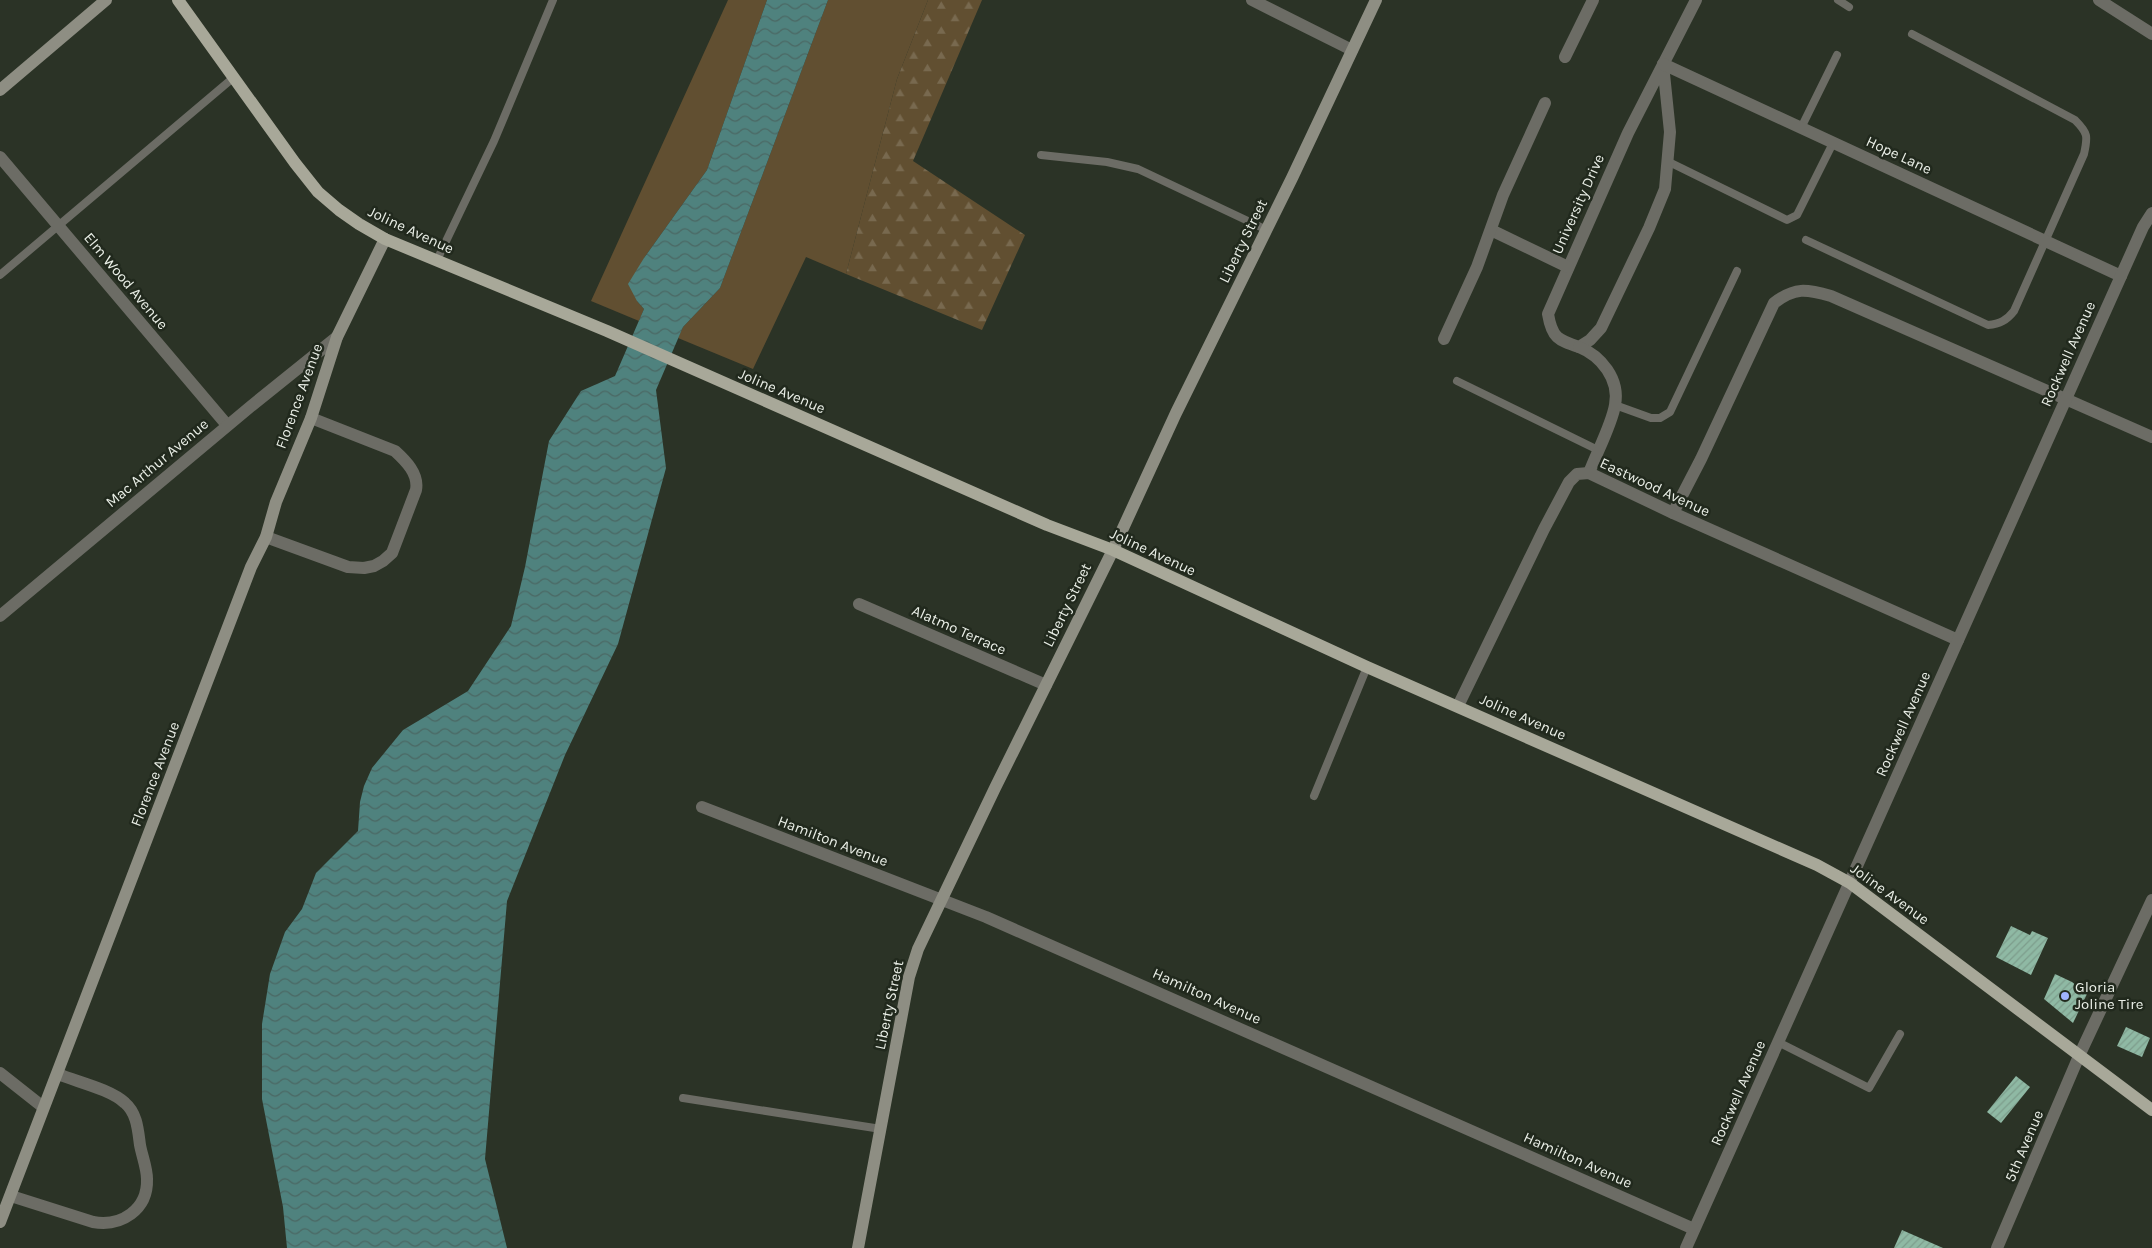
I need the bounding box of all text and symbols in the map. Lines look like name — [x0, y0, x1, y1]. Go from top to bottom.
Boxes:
street label: Hope Lane — [1863, 132, 1935, 178]
street label: University Drive — [1548, 151, 1608, 257]
street label: Liberty Street — [1215, 196, 1271, 286]
street label: Joline Avenue — [365, 202, 457, 258]
street label: Elm Wood Avenue — [80, 229, 172, 333]
street label: Rockwell Avenue — [2037, 299, 2099, 409]
street label: Florence Avenue — [272, 341, 326, 451]
street label: Joline Avenue — [736, 365, 828, 417]
street label: Mac Arthur Avenue — [102, 415, 212, 511]
street label: Eastwood Avenue — [1597, 454, 1713, 520]
street label: Joline Avenue — [1107, 524, 1199, 580]
street label: Liberty Street — [1039, 560, 1095, 650]
street label: Alatmo Terrace — [909, 601, 1009, 659]
street label: Rockwell Avenue — [1872, 669, 1934, 779]
street label: Joline Avenue — [1477, 690, 1569, 744]
street label: Florence Avenue — [127, 719, 183, 829]
street label: Hamilton Avenue — [775, 812, 891, 870]
street label: Joline Avenue — [1847, 860, 1933, 928]
street label: Liberty Street — [871, 958, 907, 1051]
street label: Hamilton Avenue — [1150, 964, 1264, 1028]
place label: Gloria Joline Tire — [2075, 978, 2143, 1013]
marker: Gloria Joline Tire — [2059, 990, 2071, 1002]
street label: Rockwell Avenue — [1707, 1038, 1769, 1148]
street label: 5th Avenue — [2001, 1107, 2047, 1185]
street label: Hamilton Avenue — [1521, 1128, 1635, 1192]

